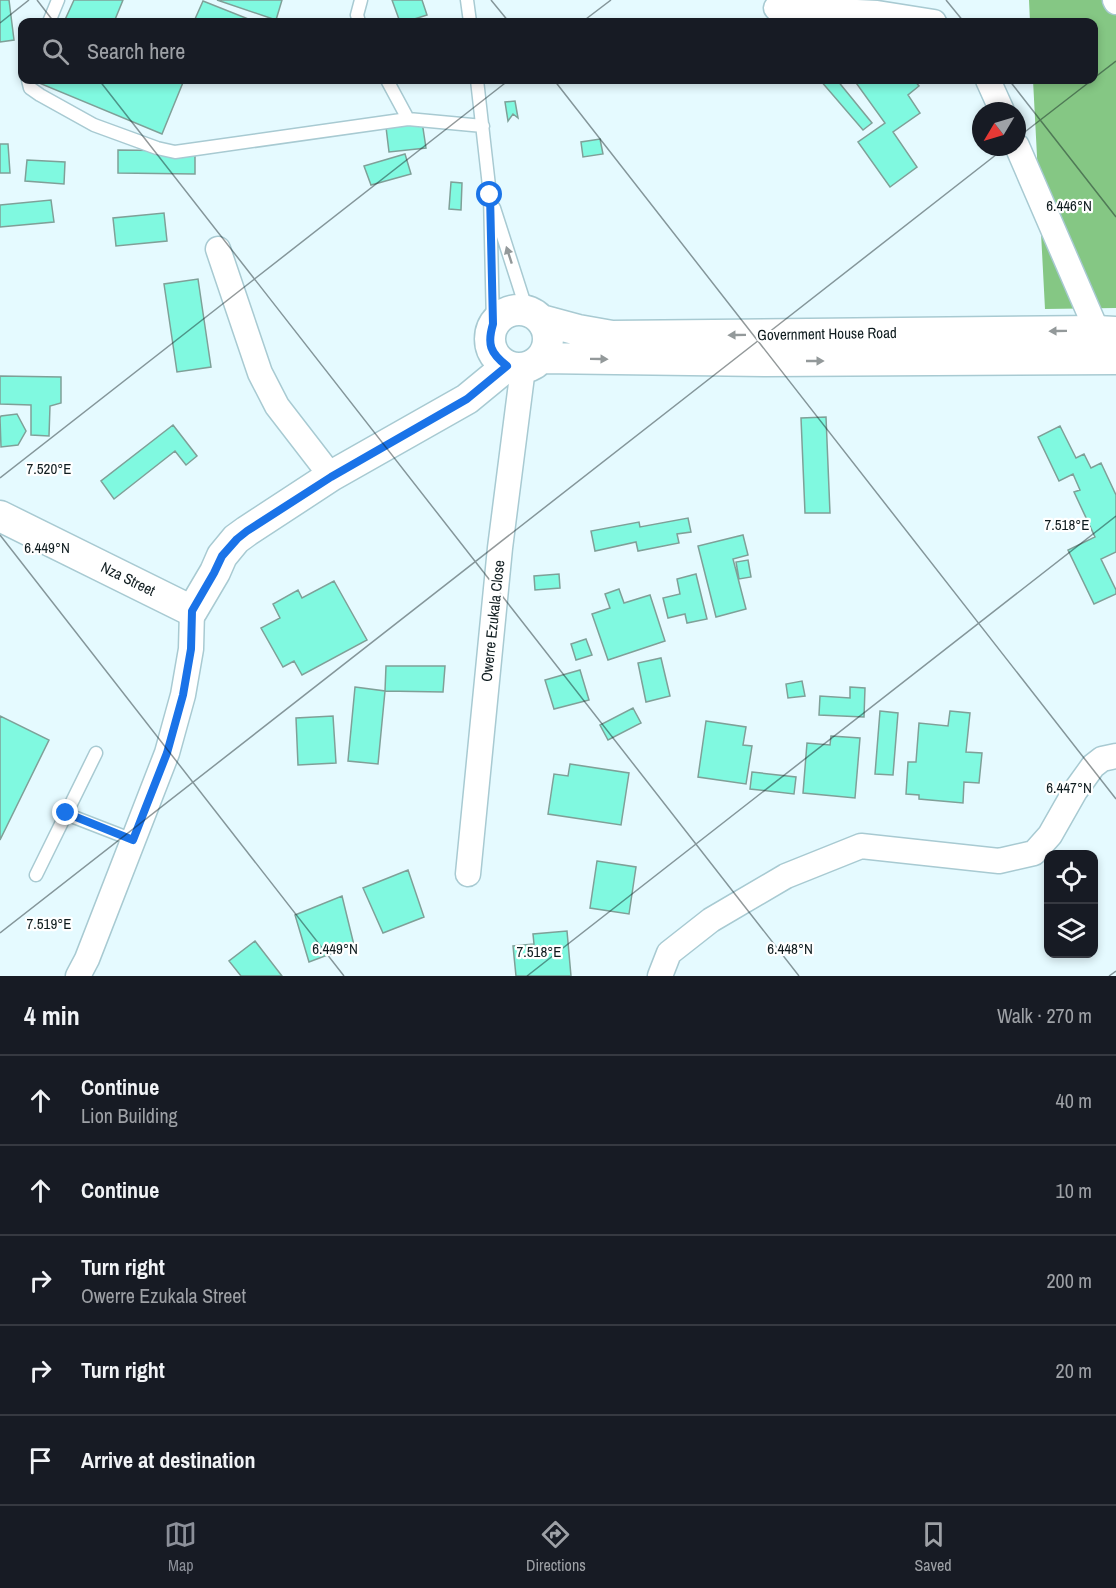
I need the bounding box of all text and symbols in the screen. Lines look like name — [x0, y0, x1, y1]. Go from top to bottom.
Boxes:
search box — [18, 18, 1098, 84]
icon: search — [39, 35, 72, 68]
text: Search here — [87, 36, 185, 66]
north arrow — [972, 102, 1026, 156]
route start — [476, 181, 502, 207]
text: 6.446°N — [1046, 195, 1092, 216]
one-way arrow — [504, 246, 514, 264]
street label: Government House Road — [757, 322, 897, 345]
one-way arrow — [1048, 326, 1067, 336]
one-way arrow — [727, 331, 746, 340]
one-way arrow — [590, 354, 609, 364]
one-way arrow — [806, 356, 825, 366]
text: 7.520°E — [27, 458, 72, 479]
text: 7.518°E — [1045, 514, 1090, 535]
text: 6.449°N — [24, 537, 70, 558]
street label: Nza Street — [97, 556, 159, 601]
street label: Owerre Ezukala Close — [476, 559, 509, 683]
text: 6.447°N — [1046, 777, 1092, 798]
route end — [52, 799, 78, 825]
map controls — [1044, 850, 1098, 958]
button: locate — [1044, 850, 1098, 904]
button: layers — [1044, 904, 1098, 958]
text: 7.519°E — [27, 913, 72, 934]
text: 6.449°N — [312, 938, 358, 959]
text: 6.448°N — [767, 938, 813, 959]
text: 7.518°E — [517, 941, 562, 962]
text: 4 min — [24, 998, 80, 1033]
text: Walk · 270 m — [997, 1002, 1092, 1029]
text: Continue — [81, 1072, 159, 1102]
icon: ahead — [24, 1084, 57, 1117]
text: 40 m — [1056, 1087, 1092, 1114]
text: Lion Building — [81, 1102, 178, 1129]
icon: ahead — [24, 1174, 57, 1207]
text: Continue — [81, 1175, 159, 1205]
text: 10 m — [1056, 1177, 1092, 1204]
text: Turn right — [81, 1252, 165, 1282]
icon: right — [24, 1264, 57, 1297]
text: 200 m — [1046, 1267, 1092, 1294]
text: Owerre Ezukala Street — [81, 1282, 246, 1309]
icon: right — [24, 1354, 57, 1387]
text: Turn right — [81, 1355, 165, 1385]
text: 20 m — [1056, 1357, 1092, 1384]
icon: arrive — [24, 1444, 57, 1477]
text: Arrive at destination — [81, 1445, 255, 1475]
tab: Map — [164, 1518, 197, 1576]
tab: Directions — [526, 1518, 586, 1576]
tab: Saved — [914, 1518, 952, 1576]

